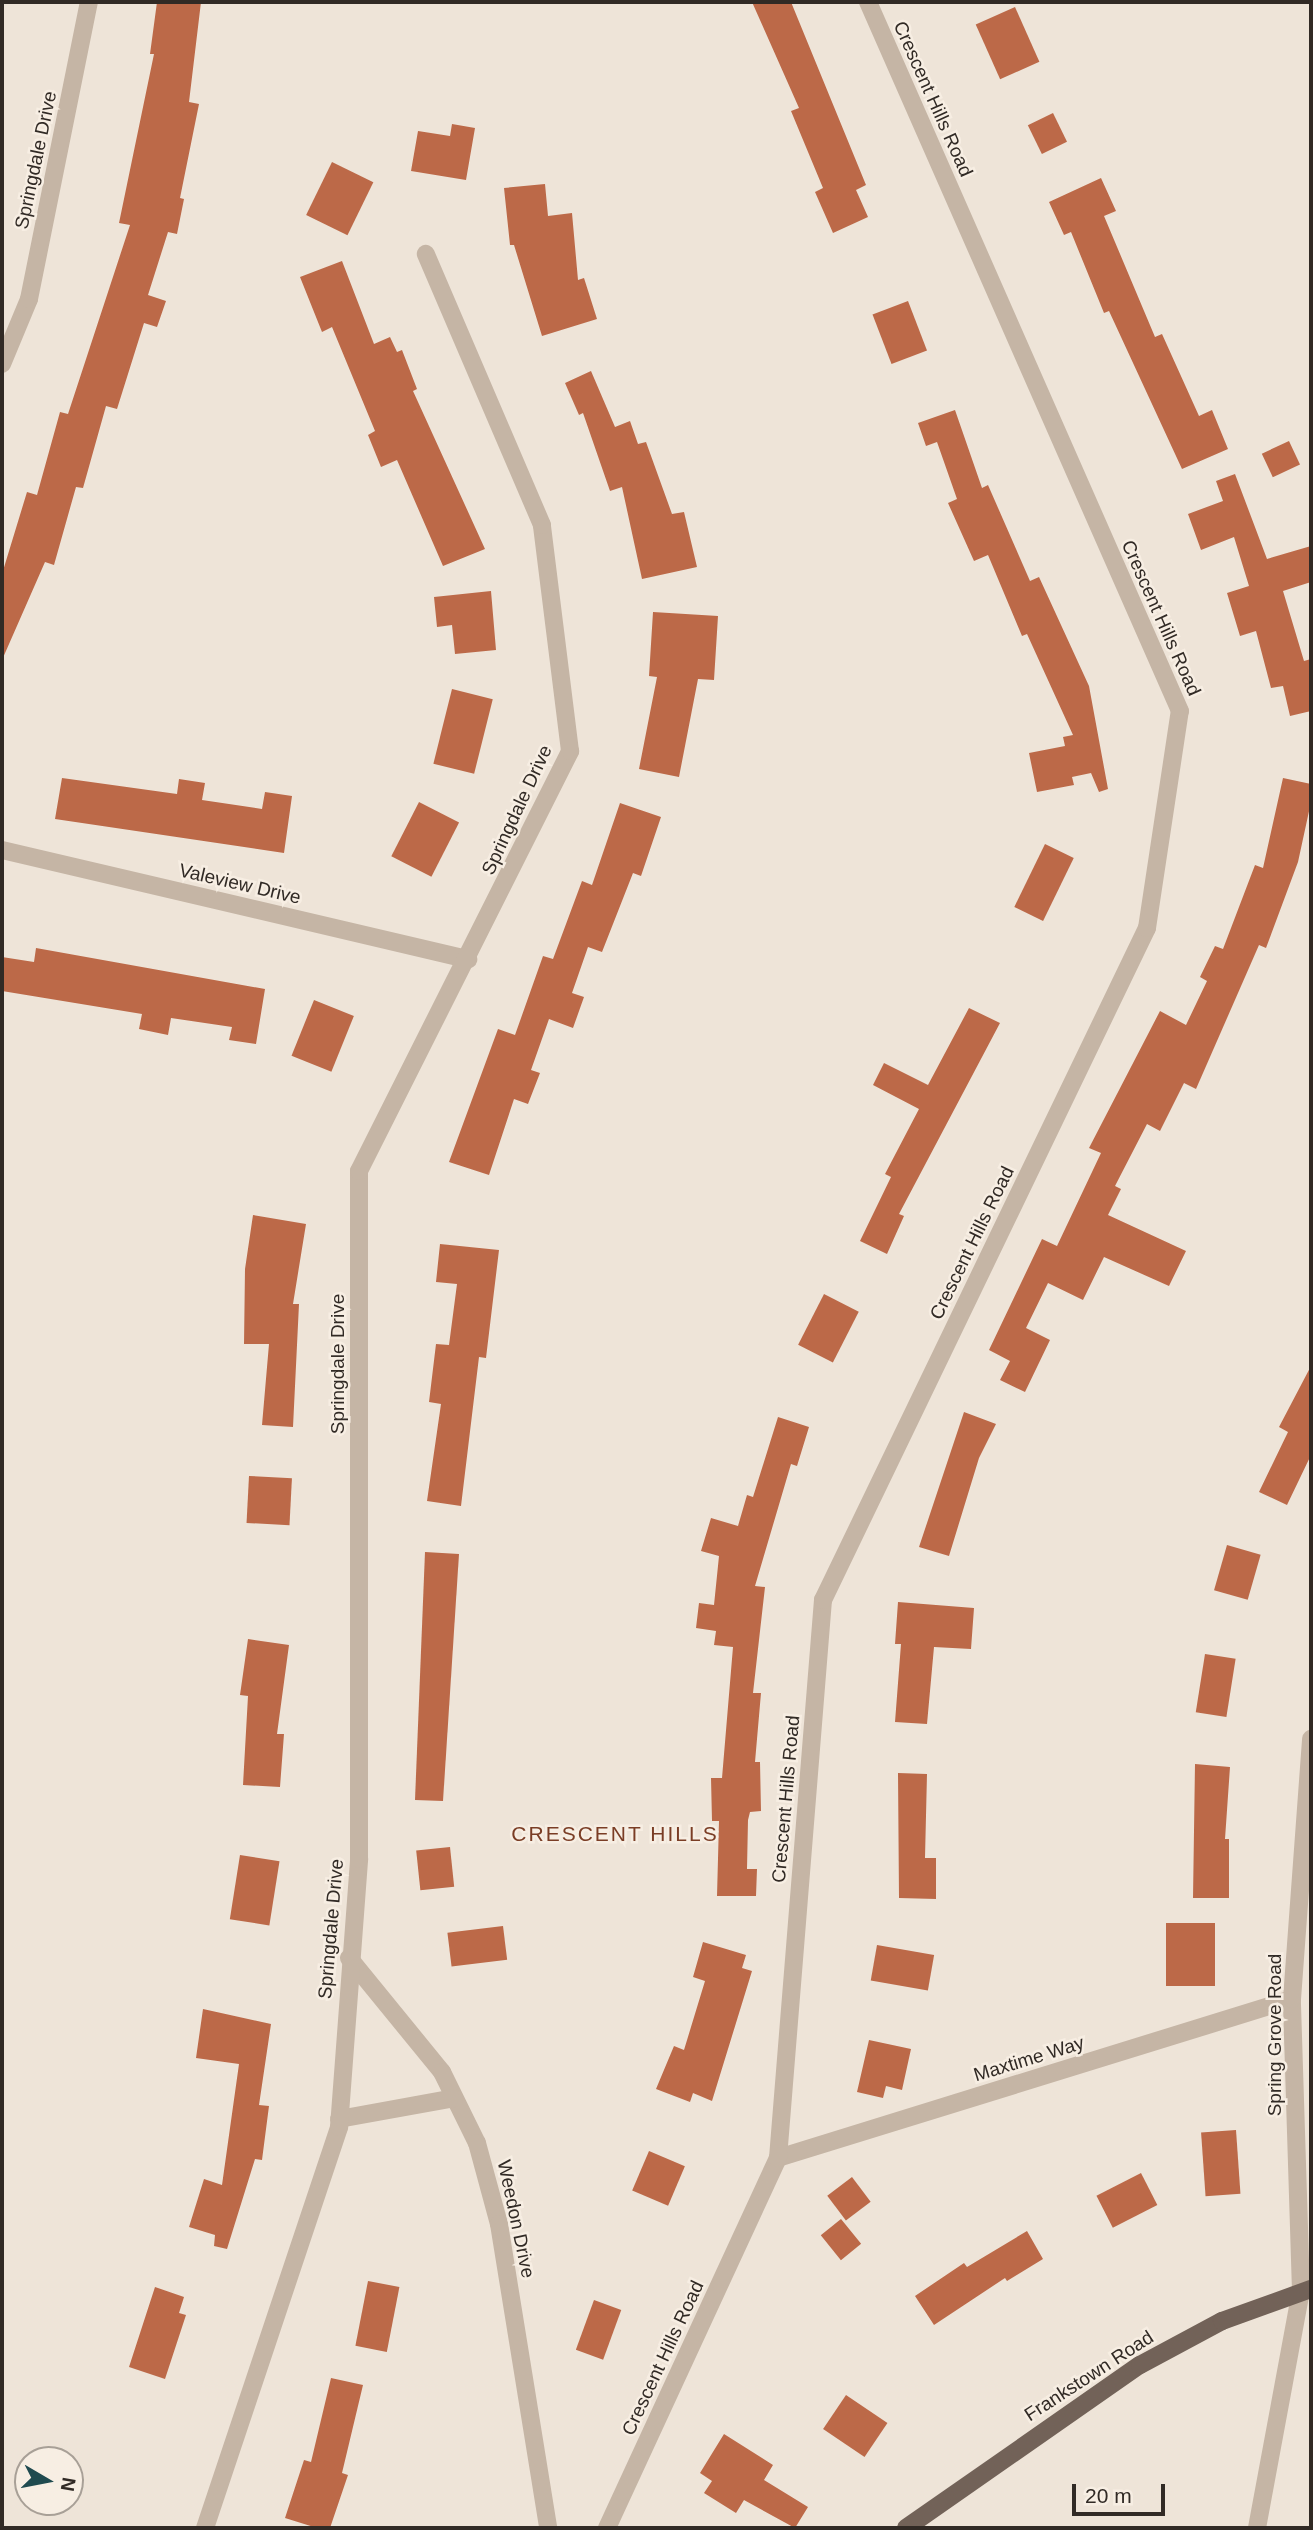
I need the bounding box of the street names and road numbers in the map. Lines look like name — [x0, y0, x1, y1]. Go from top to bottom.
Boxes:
street label: Crescent Hills Road — [888, 18, 978, 180]
street label: Springdale Drive — [10, 89, 62, 231]
street label: Crescent Hills Road — [1116, 537, 1206, 699]
street label: Springdale Drive — [477, 742, 557, 878]
street label: Valeview Drive — [177, 859, 303, 909]
street label: Crescent Hills Road — [925, 1163, 1019, 1323]
street label: Springdale Drive — [327, 1294, 349, 1434]
street label: Crescent Hills Road — [767, 1714, 805, 1884]
street label: Springdale Drive — [314, 1858, 348, 2000]
street label: Spring Grove Road — [1264, 1954, 1286, 2116]
street label: Maxtime Way — [971, 2031, 1087, 2087]
street label: Weedon Drive — [492, 2158, 540, 2280]
street label: Crescent Hills Road — [617, 2277, 709, 2439]
street label: Frankstown Road — [1020, 2326, 1158, 2426]

